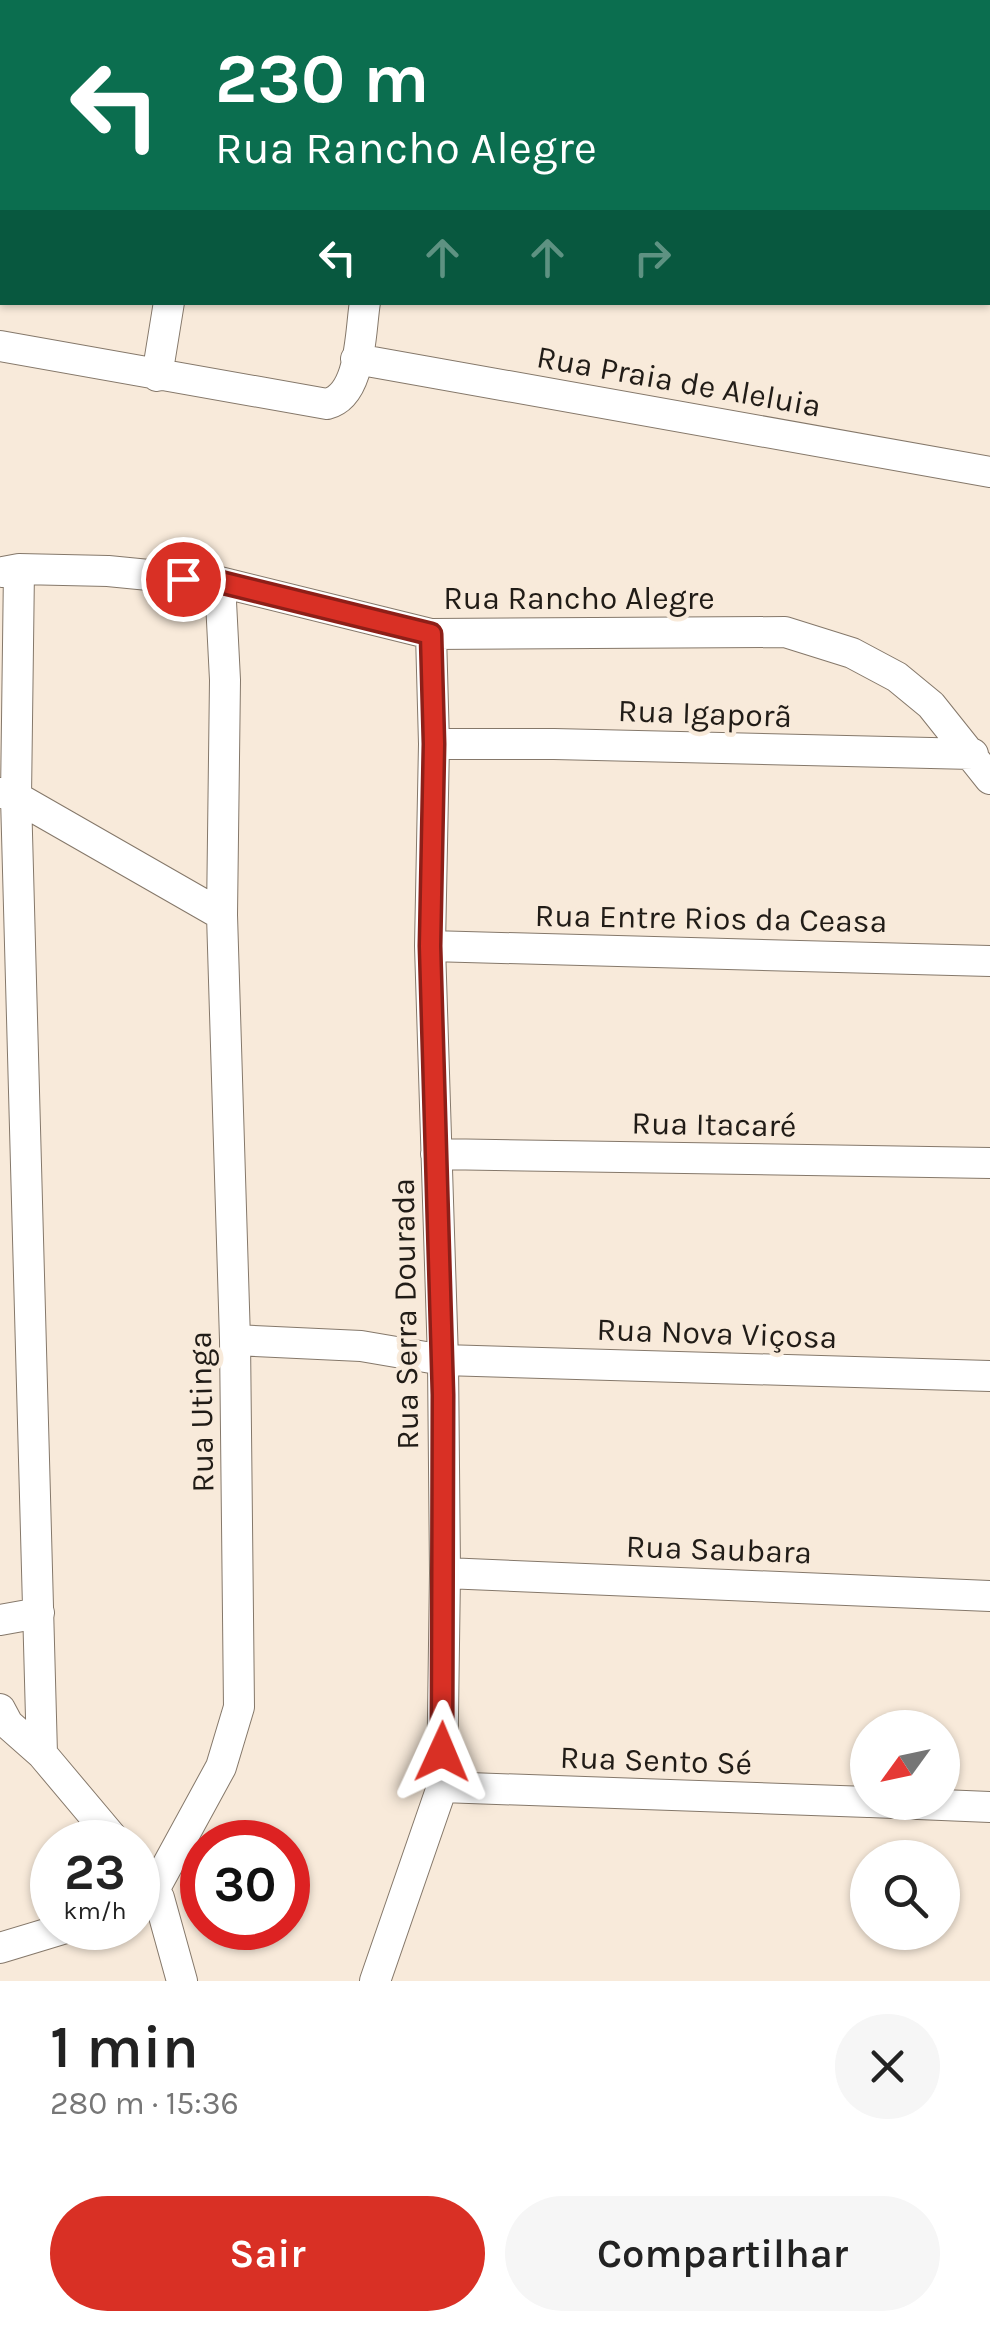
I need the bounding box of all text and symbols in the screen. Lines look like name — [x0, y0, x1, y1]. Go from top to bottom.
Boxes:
text: 230 m — [215, 38, 429, 120]
icon: left — [50, 40, 180, 170]
text: Rua Rancho Alegre — [215, 122, 597, 174]
icon: left — [310, 230, 365, 285]
icon: ahead — [415, 230, 470, 285]
icon: ahead — [520, 230, 575, 285]
icon: right — [625, 230, 680, 285]
street label: Rua Praia de Aleluia — [534, 338, 824, 425]
pin — [141, 537, 226, 622]
icon: arrive — [156, 552, 211, 607]
street label: Rua Rancho Alegre — [443, 580, 715, 617]
street label: Rua Igaporã — [617, 692, 793, 735]
street label: Rua Entre Rios da Ceasa — [534, 897, 888, 940]
street label: Rua Itacaré — [631, 1105, 797, 1144]
street label: Rua Serra Dourada — [385, 1178, 426, 1450]
street label: Rua Nova Viçosa — [596, 1311, 838, 1356]
street label: Rua Utinga — [182, 1331, 221, 1493]
street label: Rua Saubara — [625, 1528, 813, 1571]
position arrow — [390, 1700, 494, 1804]
north arrow — [850, 1710, 960, 1820]
map controls — [850, 1710, 960, 1950]
street label: Rua Sento Sé — [559, 1739, 753, 1782]
speed limit sign: 30 — [180, 1820, 310, 1950]
button: search — [850, 1840, 960, 1950]
text: 23 — [64, 1843, 126, 1902]
text: km/h — [63, 1896, 127, 1925]
text: 1 min — [50, 2012, 199, 2082]
button: close — [835, 2014, 940, 2119]
text: 280 m · 15:36 — [50, 2085, 239, 2122]
button: Sair — [50, 2196, 485, 2311]
button: Compartilhar — [505, 2196, 940, 2311]

